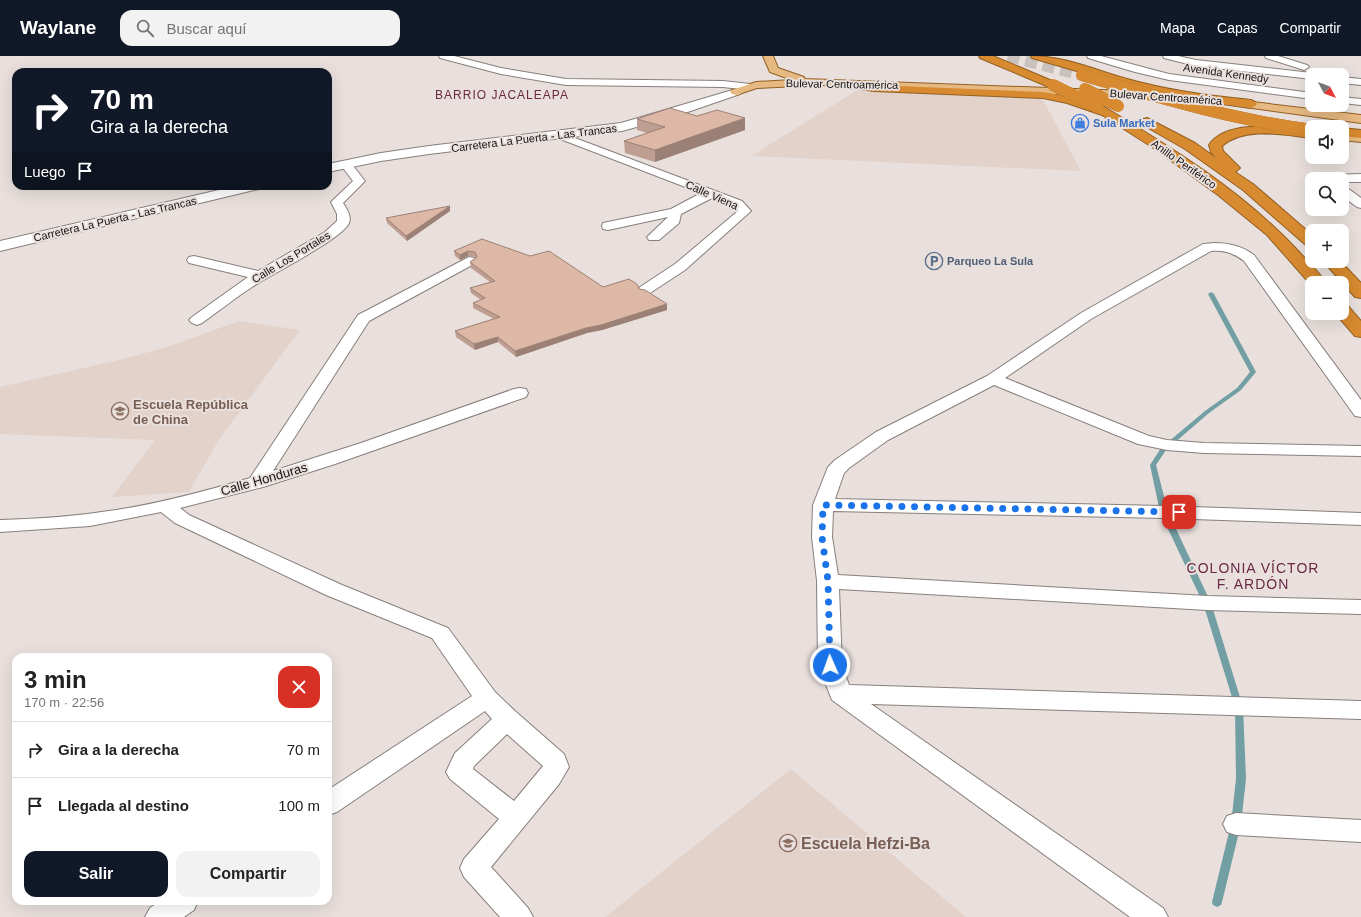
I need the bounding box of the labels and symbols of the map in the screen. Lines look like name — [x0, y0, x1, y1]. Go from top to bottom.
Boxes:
street label: Avenida Kennedy — [1183, 61, 1270, 85]
north arrow — [1305, 68, 1349, 112]
street label: Bulevar Centroamérica — [786, 77, 899, 91]
street label: Bulevar Centroamérica — [1109, 87, 1223, 107]
district label: BARRIO JACALEAPA — [435, 88, 569, 102]
shop icon: Sula Market — [1070, 113, 1090, 133]
place label: Sula Market — [1093, 117, 1155, 129]
street label: Carretera La Puerta - Las Trancas — [450, 122, 618, 154]
street label: Anillo Periférico — [1149, 137, 1219, 191]
street label: Calle Viena — [684, 178, 741, 212]
street label: Carretera La Puerta - Las Trancas — [32, 194, 198, 244]
street label: Calle Los Portales — [250, 229, 333, 285]
parking icon: Parqueo La Sula — [924, 251, 944, 271]
place label: Parqueo La Sula — [947, 255, 1034, 267]
place label: Escuela República de China — [133, 397, 249, 427]
school or university icon: Escuela República de China — [110, 401, 130, 421]
street label: Calle Honduras — [219, 459, 310, 499]
pin — [1162, 495, 1196, 529]
district label: COLONIA VÍCTOR F. ARDÓN — [1187, 560, 1319, 592]
position arrow — [809, 644, 851, 686]
school or university icon: Escuela Hefzi-Ba — [778, 833, 798, 853]
place label: Escuela Hefzi-Ba — [801, 835, 930, 852]

